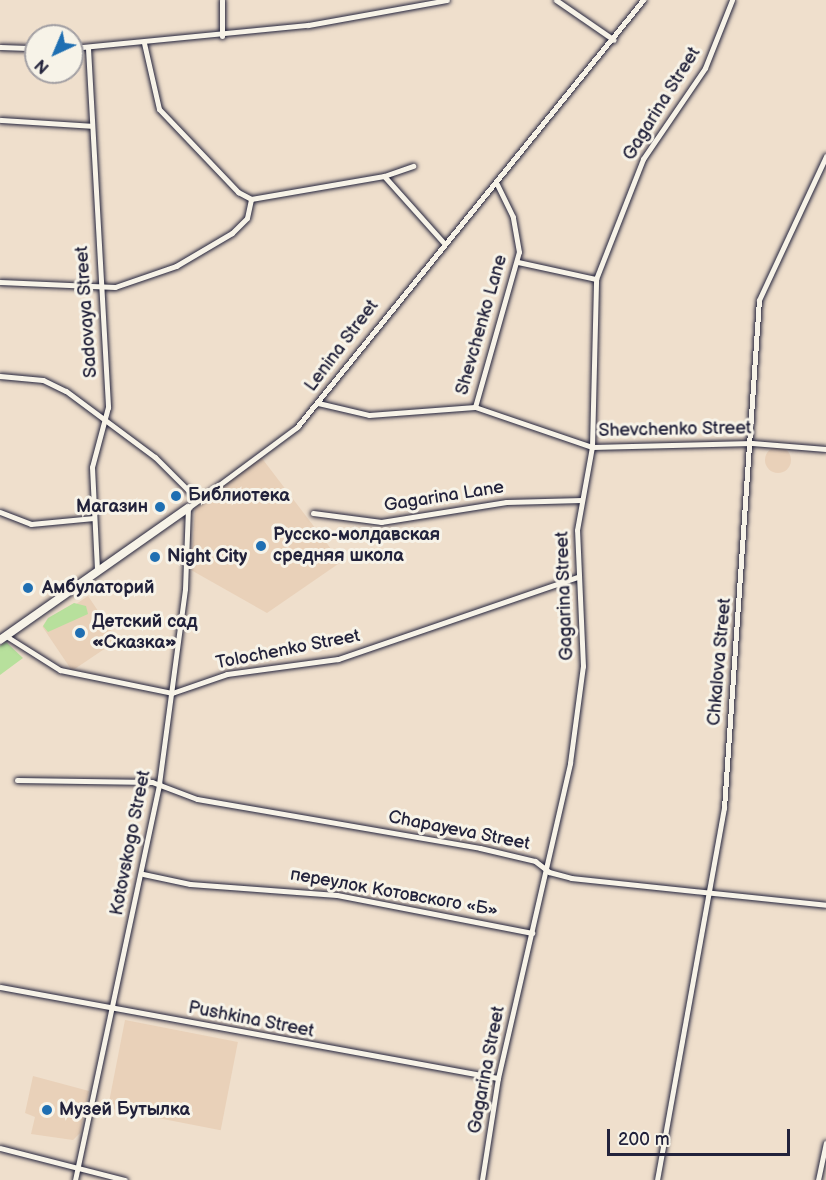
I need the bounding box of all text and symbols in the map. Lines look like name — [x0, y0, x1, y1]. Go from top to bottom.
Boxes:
north arrow — [24, 24, 84, 84]
street label: Gagarina Street — [618, 43, 706, 165]
text: N — [32, 55, 53, 77]
street label: Sadovaya Street — [72, 245, 102, 379]
street label: Shevchenko Lane — [452, 253, 512, 397]
street label: Lenina Street — [300, 296, 384, 396]
street label: Shevchenko Street — [598, 418, 752, 442]
street label: Gagarina Lane — [383, 477, 505, 517]
place label: Библиотека — [188, 485, 290, 507]
marker: Библиотека — [169, 489, 183, 503]
place label: Магазин — [76, 496, 148, 518]
marker: Магазин — [153, 500, 167, 514]
place label: Русско-молдавская средняя школа — [273, 525, 440, 568]
street label: Gagarina Street — [552, 531, 578, 661]
marker: Русско-молдавская средняя школа — [254, 539, 268, 553]
place label: Night City — [167, 546, 247, 568]
marker: Night City — [148, 550, 162, 564]
place label: Амбулаторий — [42, 577, 154, 599]
marker: Амбулаторий — [19, 579, 37, 597]
street label: Chkalova Street — [704, 597, 736, 727]
place label: Детский сад «Сказка» — [92, 612, 197, 654]
street label: Tolochenko Street — [214, 625, 362, 675]
marker: Детский сад «Сказка» — [73, 626, 87, 640]
street label: Kotovskogo Street — [106, 768, 156, 918]
street label: Chapayeva Street — [386, 807, 532, 855]
street label: переулок Котовского «Б» — [288, 864, 500, 922]
street label: Pushkina Street — [186, 997, 316, 1043]
street label: Gagarina Street — [464, 1004, 510, 1136]
place label: Музей Бутылка — [59, 1099, 190, 1121]
marker: Музей Бутылка — [40, 1103, 54, 1117]
scale bar — [610, 1117, 793, 1155]
text: 200 m — [618, 1129, 670, 1150]

